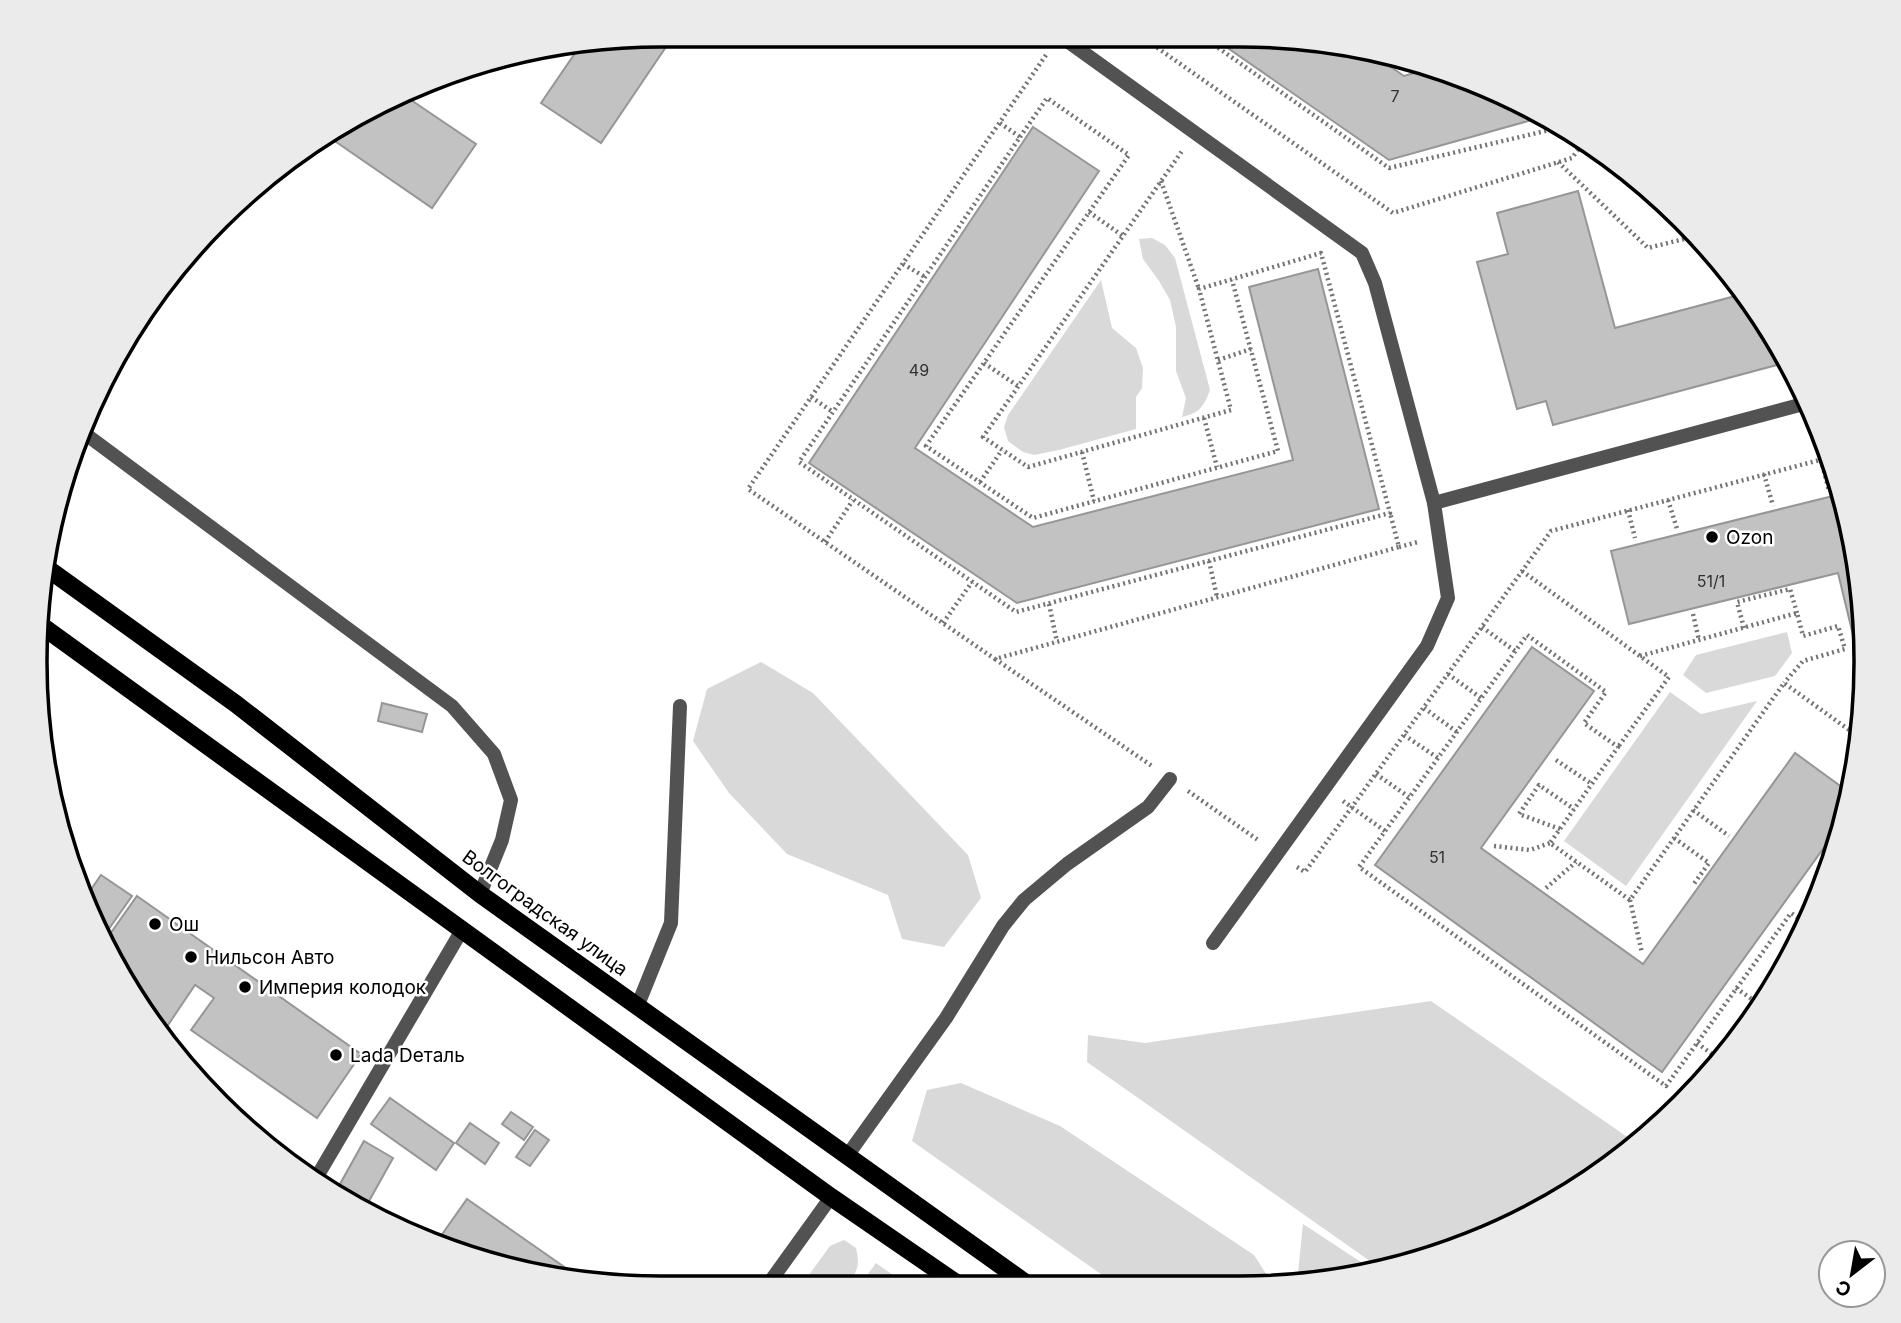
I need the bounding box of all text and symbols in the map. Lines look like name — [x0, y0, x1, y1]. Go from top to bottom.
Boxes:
house number: 7 — [1390, 86, 1400, 106]
house number: 49 — [909, 360, 929, 380]
place label: Ozon — [1726, 526, 1773, 549]
marker: Ozon — [1704, 529, 1720, 545]
house number: 51/1 — [1697, 571, 1725, 591]
street label: Волгоградская улица — [458, 845, 632, 981]
house number: 51 — [1429, 847, 1445, 867]
place label: Ош — [169, 913, 199, 936]
marker: Ош — [147, 916, 163, 932]
place label: Нильсон Авто — [205, 946, 335, 969]
marker: Нильсон Авто — [183, 949, 199, 965]
place label: Империя колодок — [259, 976, 427, 999]
marker: Империя колодок — [237, 979, 253, 995]
place label: Lada Dеталь — [350, 1044, 465, 1067]
marker: Lada Dеталь — [328, 1047, 344, 1063]
north arrow — [1817, 1239, 1887, 1309]
text: С — [1832, 1275, 1855, 1302]

